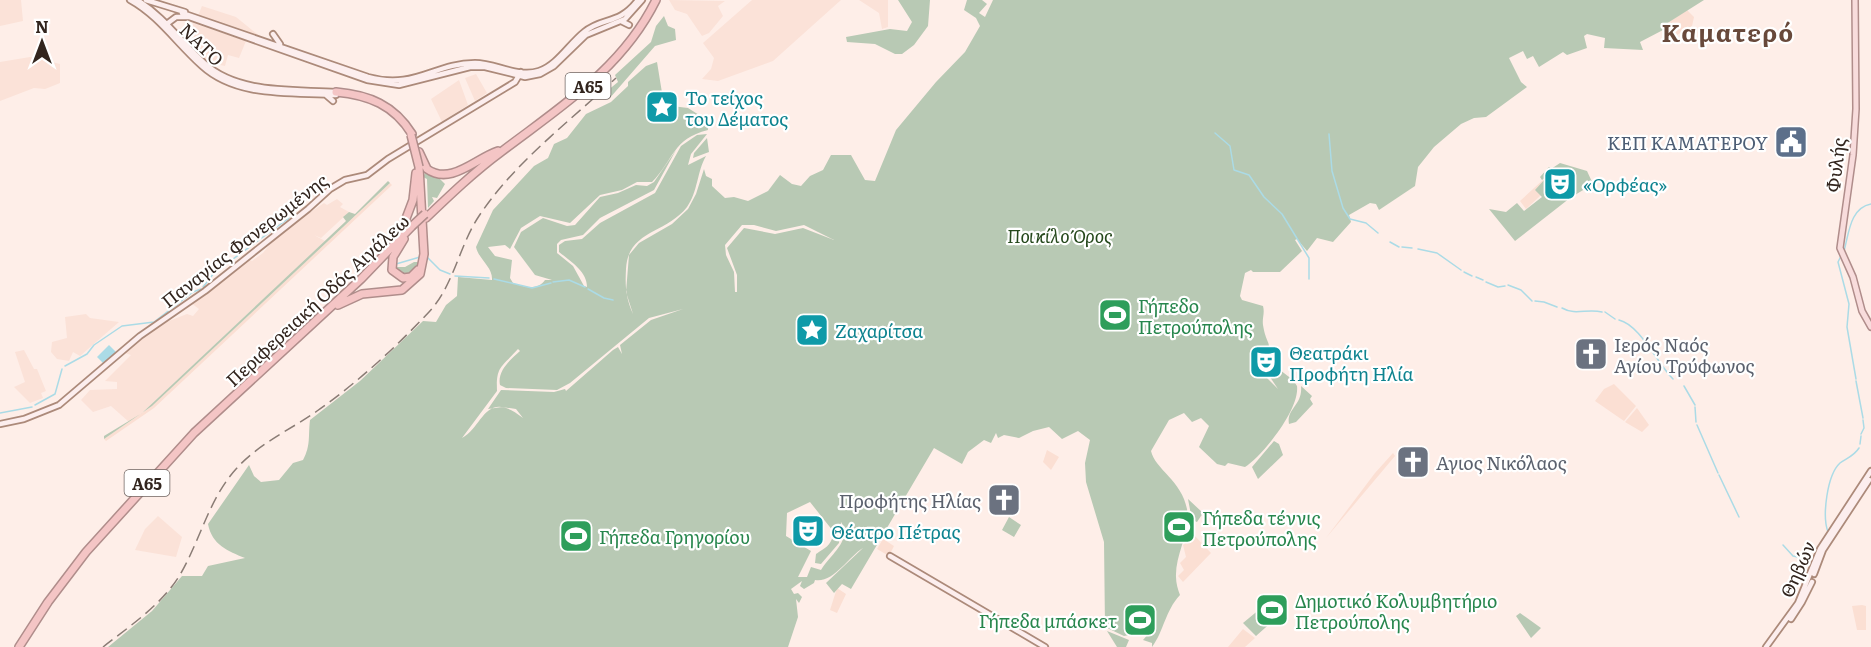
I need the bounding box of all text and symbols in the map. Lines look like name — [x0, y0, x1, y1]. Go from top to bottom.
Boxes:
north arrow — [12, 12, 72, 72]
text: N — [35, 14, 49, 38]
district label: Καματερό — [1661, 14, 1795, 49]
street label: ΝΑΤΟ — [174, 16, 230, 72]
road number: Α65 — [566, 73, 610, 99]
place label: Το τείχος του Δέματος — [685, 84, 788, 132]
place icon: Το τείχος του Δέματος — [644, 89, 680, 125]
public building icon: ΚΕΠ ΚΑΜΑΤΕΡΟΥ — [1773, 124, 1809, 160]
place label: ΚΕΠ ΚΑΜΑΤΕΡΟΥ — [1607, 129, 1768, 156]
street label: Φυλής — [1818, 136, 1852, 194]
street label: Παναγίας Φανερωμένης — [155, 166, 333, 314]
theatre icon: «Ορφέας» — [1542, 166, 1578, 202]
place label: «Ορφέας» — [1583, 171, 1667, 198]
street label: Περιφερειακή Οδός Αιγάλεω — [219, 208, 415, 392]
park label: Ποικίλο Όρος — [1007, 222, 1113, 249]
place label: Γήπεδο Πετρούπολης — [1138, 292, 1253, 340]
sports icon: Γήπεδο Πετρούπολης — [1097, 297, 1133, 333]
place icon: Ζαχαρίτσα — [794, 312, 830, 348]
place label: Ζαχαρίτσα — [835, 317, 924, 344]
place label: Ιερός Ναός Αγίου Τρύφωνος — [1614, 331, 1755, 379]
church icon: Ιερός Ναός Αγίου Τρύφωνος — [1573, 336, 1609, 372]
place label: Θεατράκι Προφήτη Ηλία — [1289, 339, 1414, 387]
theatre icon: Θεατράκι Προφήτη Ηλία — [1248, 344, 1284, 380]
church icon: Αγιος Νικόλαος — [1395, 444, 1431, 480]
place label: Αγιος Νικόλαος — [1436, 449, 1567, 476]
road number: Α65 — [124, 470, 170, 496]
church icon: Προφήτης Ηλίας — [986, 482, 1022, 518]
place label: Προφήτης Ηλίας — [839, 487, 981, 514]
place label: Γήπεδα τέννις Πετρούπολης — [1202, 504, 1320, 552]
sports icon: Γήπεδα τέννις Πετρούπολης — [1161, 509, 1197, 545]
theatre icon: Θέατρο Πέτρας — [790, 513, 826, 549]
sports icon: Γήπεδα Γρηγορίου — [558, 518, 594, 554]
place label: Θέατρο Πέτρας — [831, 518, 961, 545]
place label: Γήπεδα Γρηγορίου — [599, 523, 750, 550]
street label: Θηβών — [1773, 536, 1821, 602]
place label: Δημοτικό Κολυμβητήριο Πετρούπολης — [1295, 587, 1497, 635]
sports icon: Δημοτικό Κολυμβητήριο Πετρούπολης — [1254, 592, 1290, 628]
sports icon: Γήπεδα μπάσκετ — [1122, 602, 1158, 638]
place label: Γήπεδα μπάσκετ — [979, 607, 1117, 634]

